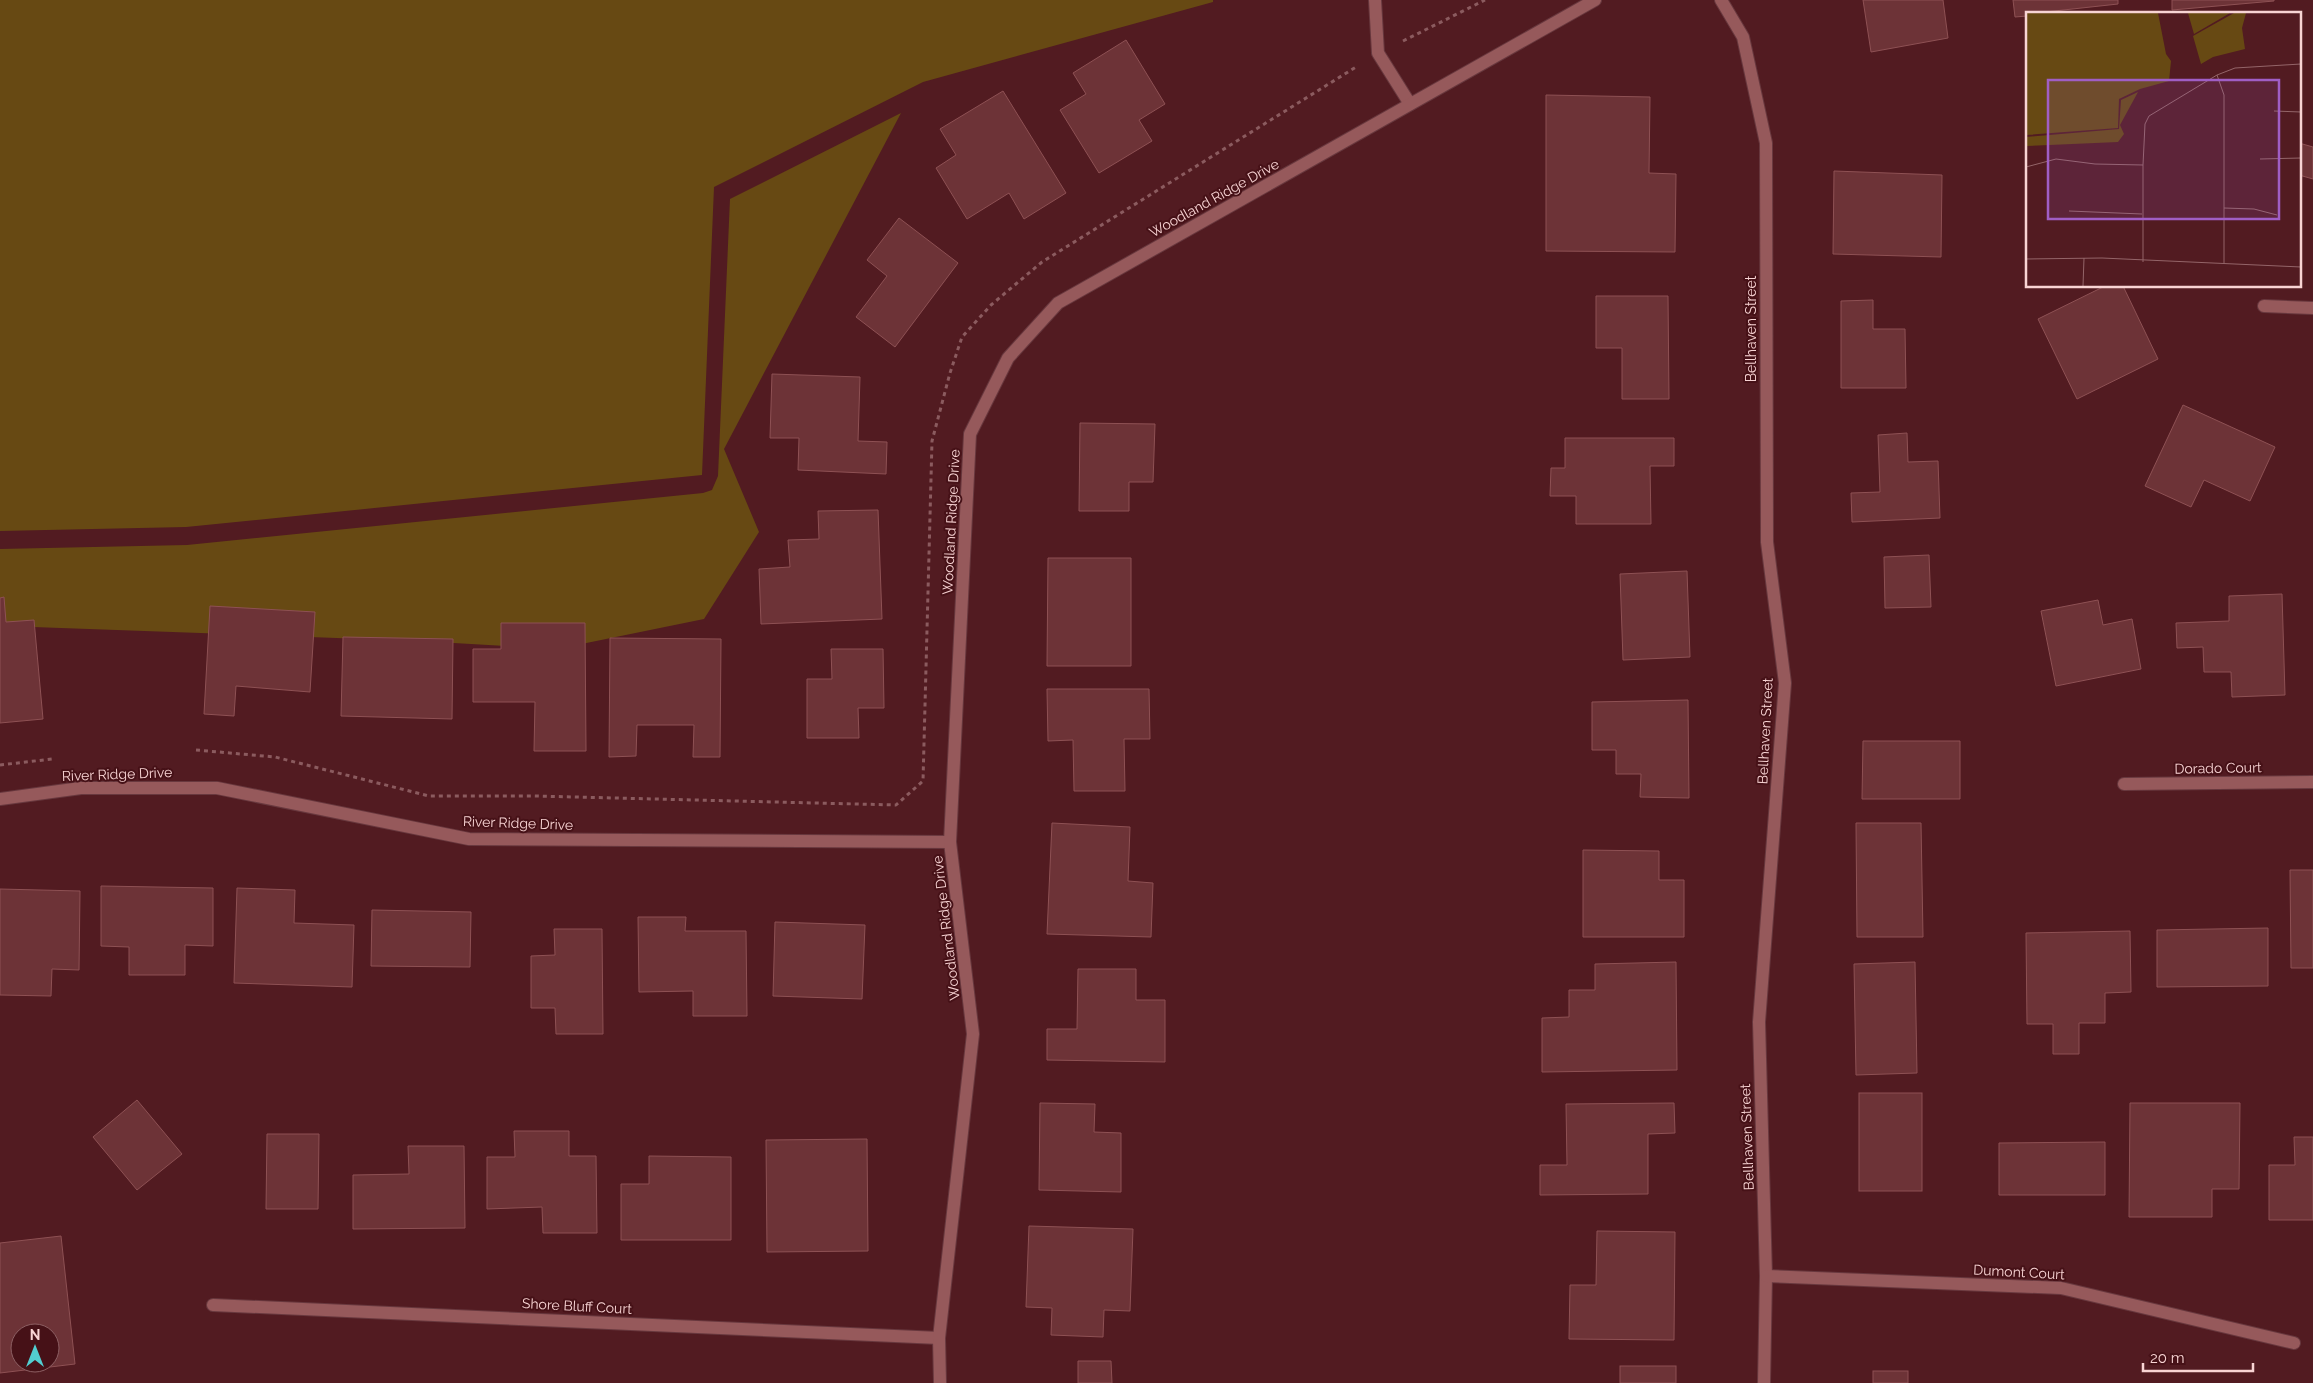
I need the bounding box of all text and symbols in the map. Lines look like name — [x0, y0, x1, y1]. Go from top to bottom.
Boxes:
inset map — [2026, 12, 2300, 288]
street label: Woodland Ridge Drive — [1146, 156, 1282, 240]
street label: Bellhaven Street — [1743, 275, 1759, 382]
street label: Woodland Ridge Drive — [939, 449, 963, 595]
street label: Bellhaven Street — [1754, 677, 1776, 785]
street label: Dorado Court — [2174, 759, 2262, 777]
street label: River Ridge Drive — [62, 764, 172, 784]
street label: River Ridge Drive — [463, 813, 573, 833]
street label: Woodland Ridge Drive — [929, 855, 963, 1001]
street label: Bellhaven Street — [1737, 1083, 1757, 1191]
street label: Dumont Court — [1973, 1262, 2066, 1282]
street label: Shore Bluff Court — [522, 1295, 633, 1317]
north arrow — [10, 1323, 60, 1373]
text: N — [30, 1327, 40, 1343]
scale bar — [2143, 1340, 2253, 1372]
text: 20 m — [2150, 1349, 2185, 1367]

